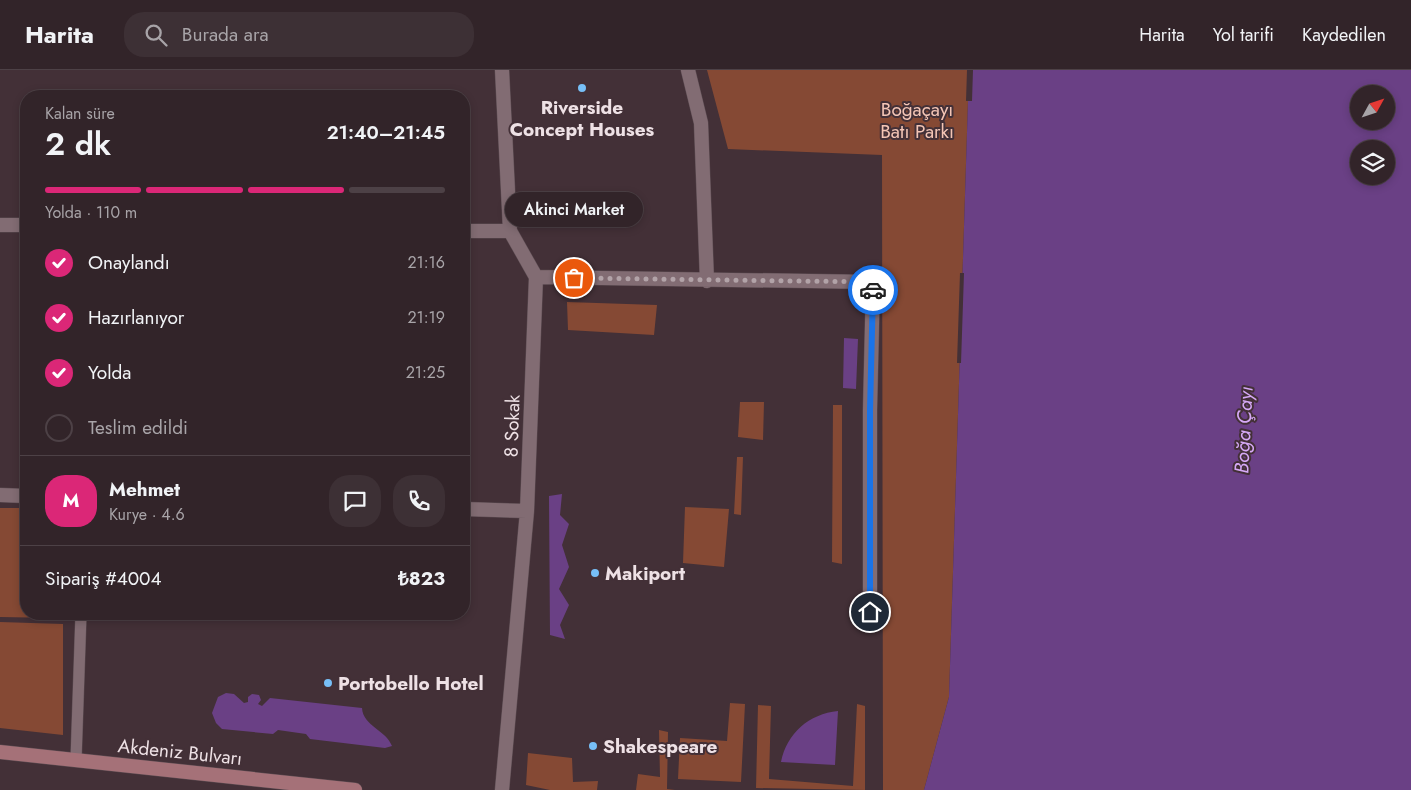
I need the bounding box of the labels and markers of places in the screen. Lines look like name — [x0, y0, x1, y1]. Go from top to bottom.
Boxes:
marker: Riverside Concept Houses — [576, 82, 588, 94]
place label: Riverside Concept Houses — [510, 94, 655, 143]
callout: Akinci Market — [505, 193, 643, 228]
pin — [553, 257, 595, 299]
place label: Makiport — [605, 560, 685, 587]
marker: Makiport — [589, 567, 601, 579]
pin — [849, 591, 891, 633]
place label: Portobello Hotel — [338, 670, 484, 697]
marker: Portobello Hotel — [322, 677, 334, 689]
place label: Shakespeare — [603, 733, 718, 760]
marker: Shakespeare — [587, 740, 599, 752]

